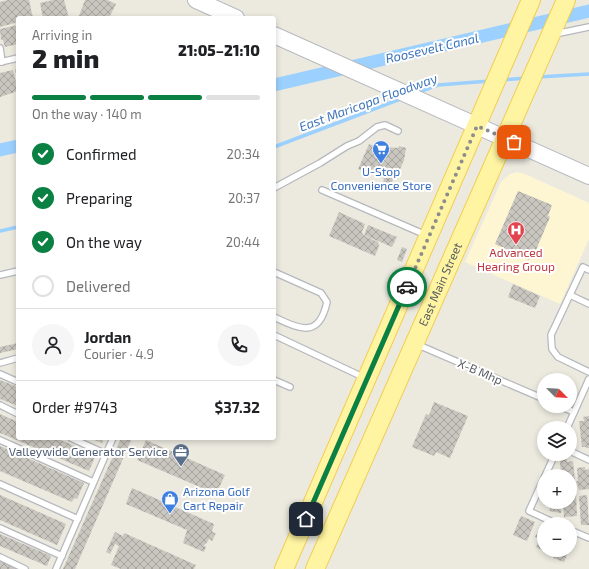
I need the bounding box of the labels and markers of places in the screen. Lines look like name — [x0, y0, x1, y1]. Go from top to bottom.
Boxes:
pin — [497, 125, 531, 159]
supermarket icon: U-Stop Convenience Store — [371, 139, 391, 164]
place label: U-Stop Convenience Store — [331, 164, 431, 192]
hospital icon: Advanced Hearing Group — [506, 220, 526, 245]
place label: Advanced Hearing Group — [477, 245, 555, 273]
office icon: Valleywide Generator Service — [171, 442, 191, 467]
place label: Valleywide Generator Service — [9, 444, 168, 458]
place label: Arizona Golf Cart Repair — [183, 484, 250, 512]
shop icon: Arizona Golf Cart Repair — [160, 489, 180, 514]
pin — [289, 502, 323, 536]

